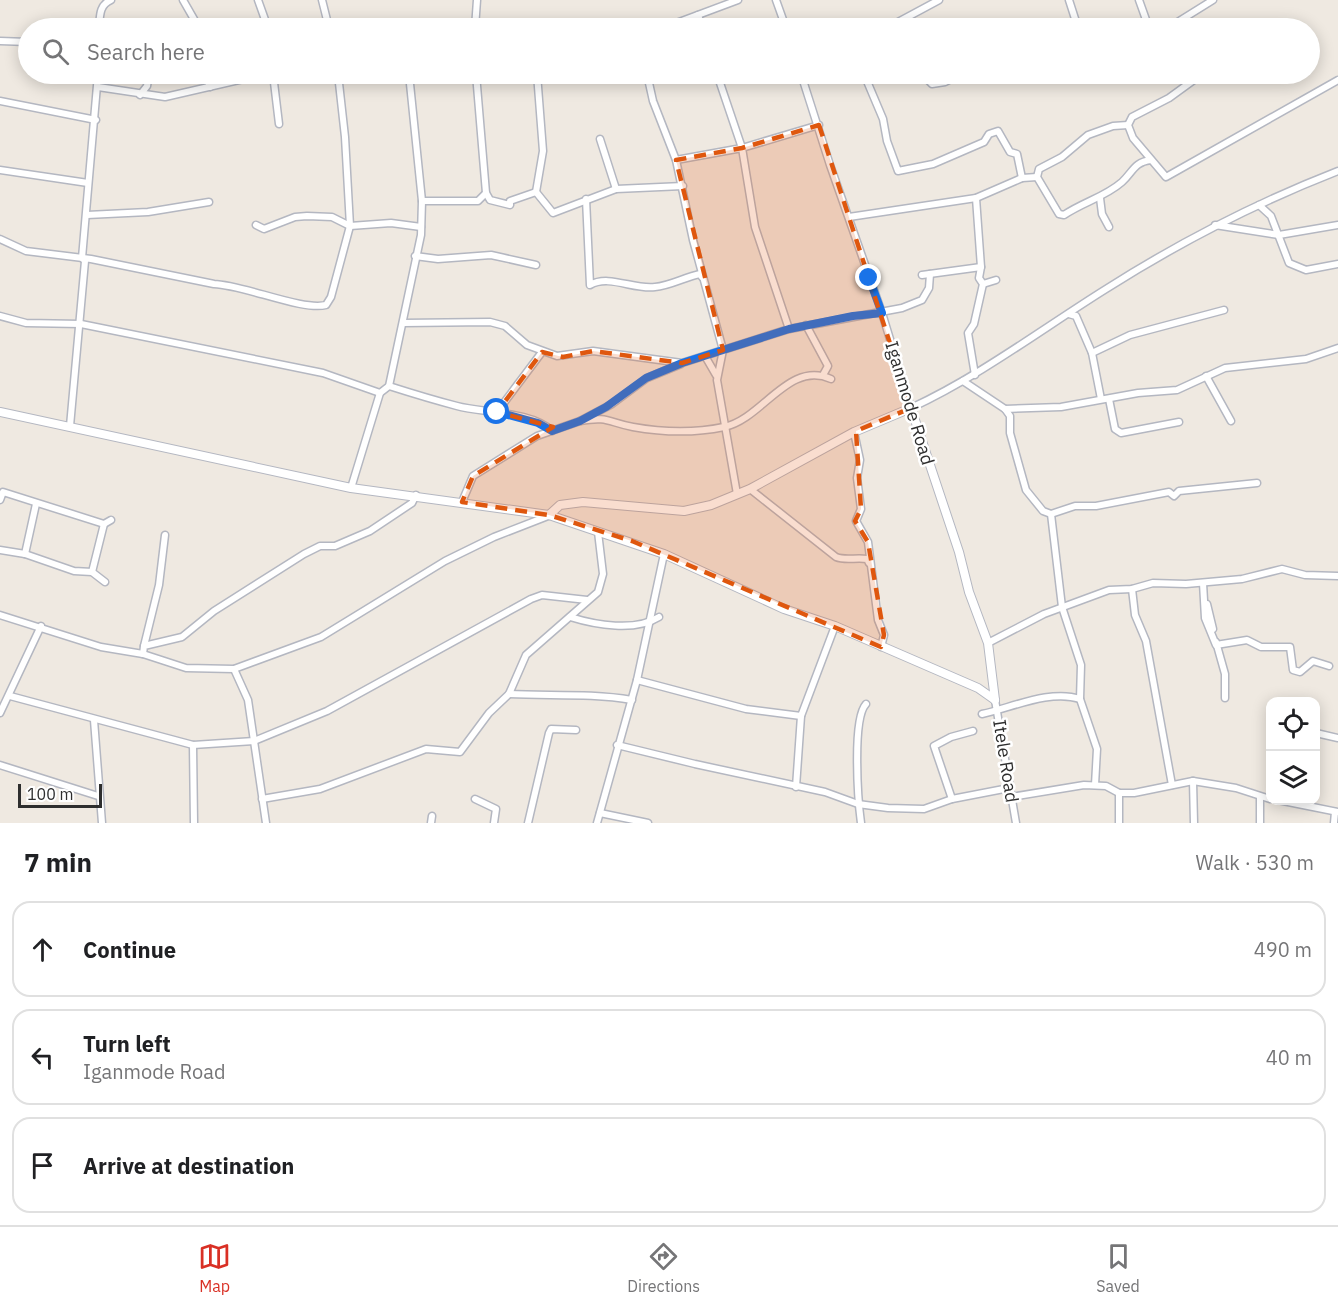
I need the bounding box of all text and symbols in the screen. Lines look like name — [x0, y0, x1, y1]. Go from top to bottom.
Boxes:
search box — [18, 18, 1320, 84]
icon: search — [39, 35, 72, 68]
text: Search here — [87, 37, 205, 66]
route end — [855, 264, 881, 290]
street label: Iganmode Road — [880, 338, 940, 468]
route start — [483, 398, 509, 424]
map controls — [1266, 697, 1320, 805]
button: locate — [1266, 697, 1320, 751]
street label: Itele Road — [988, 718, 1024, 804]
button: layers — [1266, 751, 1320, 805]
scale bar — [18, 781, 102, 808]
text: 100 m — [27, 784, 74, 804]
text: 7 min — [24, 845, 92, 879]
text: Walk · 530 m — [1196, 849, 1314, 876]
icon: ahead — [26, 933, 59, 966]
text: Continue — [83, 935, 176, 964]
text: 490 m — [1254, 936, 1312, 963]
text: Turn left — [83, 1029, 171, 1058]
icon: left — [26, 1041, 59, 1074]
text: 40 m — [1266, 1044, 1312, 1071]
text: Iganmode Road — [83, 1058, 225, 1085]
icon: arrive — [26, 1149, 59, 1182]
text: Arrive at destination — [83, 1151, 294, 1180]
tab: Map — [198, 1240, 231, 1296]
tab: Directions — [627, 1240, 700, 1296]
tab: Saved — [1096, 1240, 1140, 1296]

